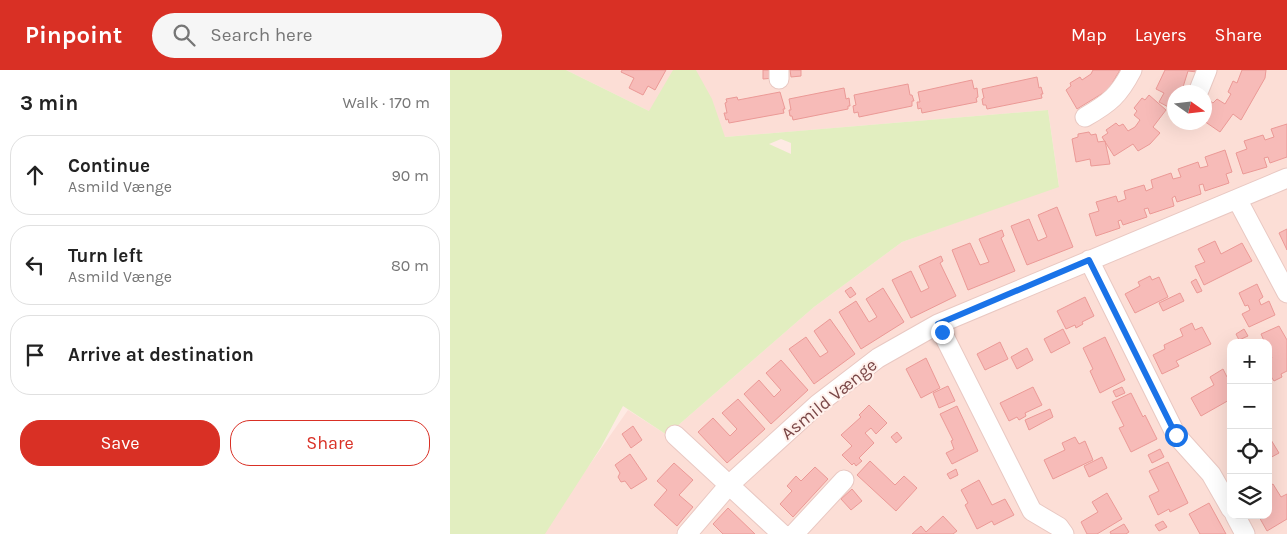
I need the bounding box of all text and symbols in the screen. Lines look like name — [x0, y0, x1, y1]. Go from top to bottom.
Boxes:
search box — [152, 13, 502, 58]
text: Pinpoint — [25, 21, 122, 49]
icon: search — [170, 21, 198, 49]
text: Search here — [210, 24, 312, 46]
text: Map — [1071, 24, 1107, 46]
text: Layers — [1135, 24, 1187, 46]
text: Share — [1215, 24, 1262, 46]
north arrow — [1167, 85, 1212, 130]
text: 3 min — [20, 91, 78, 115]
text: Walk · 170 m — [342, 93, 430, 112]
text: Continue — [68, 155, 150, 177]
icon: ahead — [21, 161, 49, 189]
text: 90 m — [391, 166, 429, 185]
text: Asmild Vænge — [68, 177, 172, 196]
text: Turn left — [68, 245, 143, 267]
icon: left — [21, 251, 49, 279]
text: 80 m — [391, 256, 429, 275]
text: Asmild Vænge — [68, 267, 172, 286]
route end — [931, 321, 954, 344]
map controls — [1227, 339, 1272, 519]
button: + — [1227, 339, 1272, 384]
icon: arrive — [21, 341, 49, 369]
text: Arrive at destination — [68, 344, 254, 366]
street label: Asmild Vænge — [777, 354, 881, 444]
button: − — [1227, 384, 1272, 429]
button: Save — [20, 420, 220, 466]
button: Share — [230, 420, 430, 466]
route start — [1165, 424, 1188, 447]
button: locate — [1227, 429, 1272, 474]
button: layers — [1227, 474, 1272, 519]

